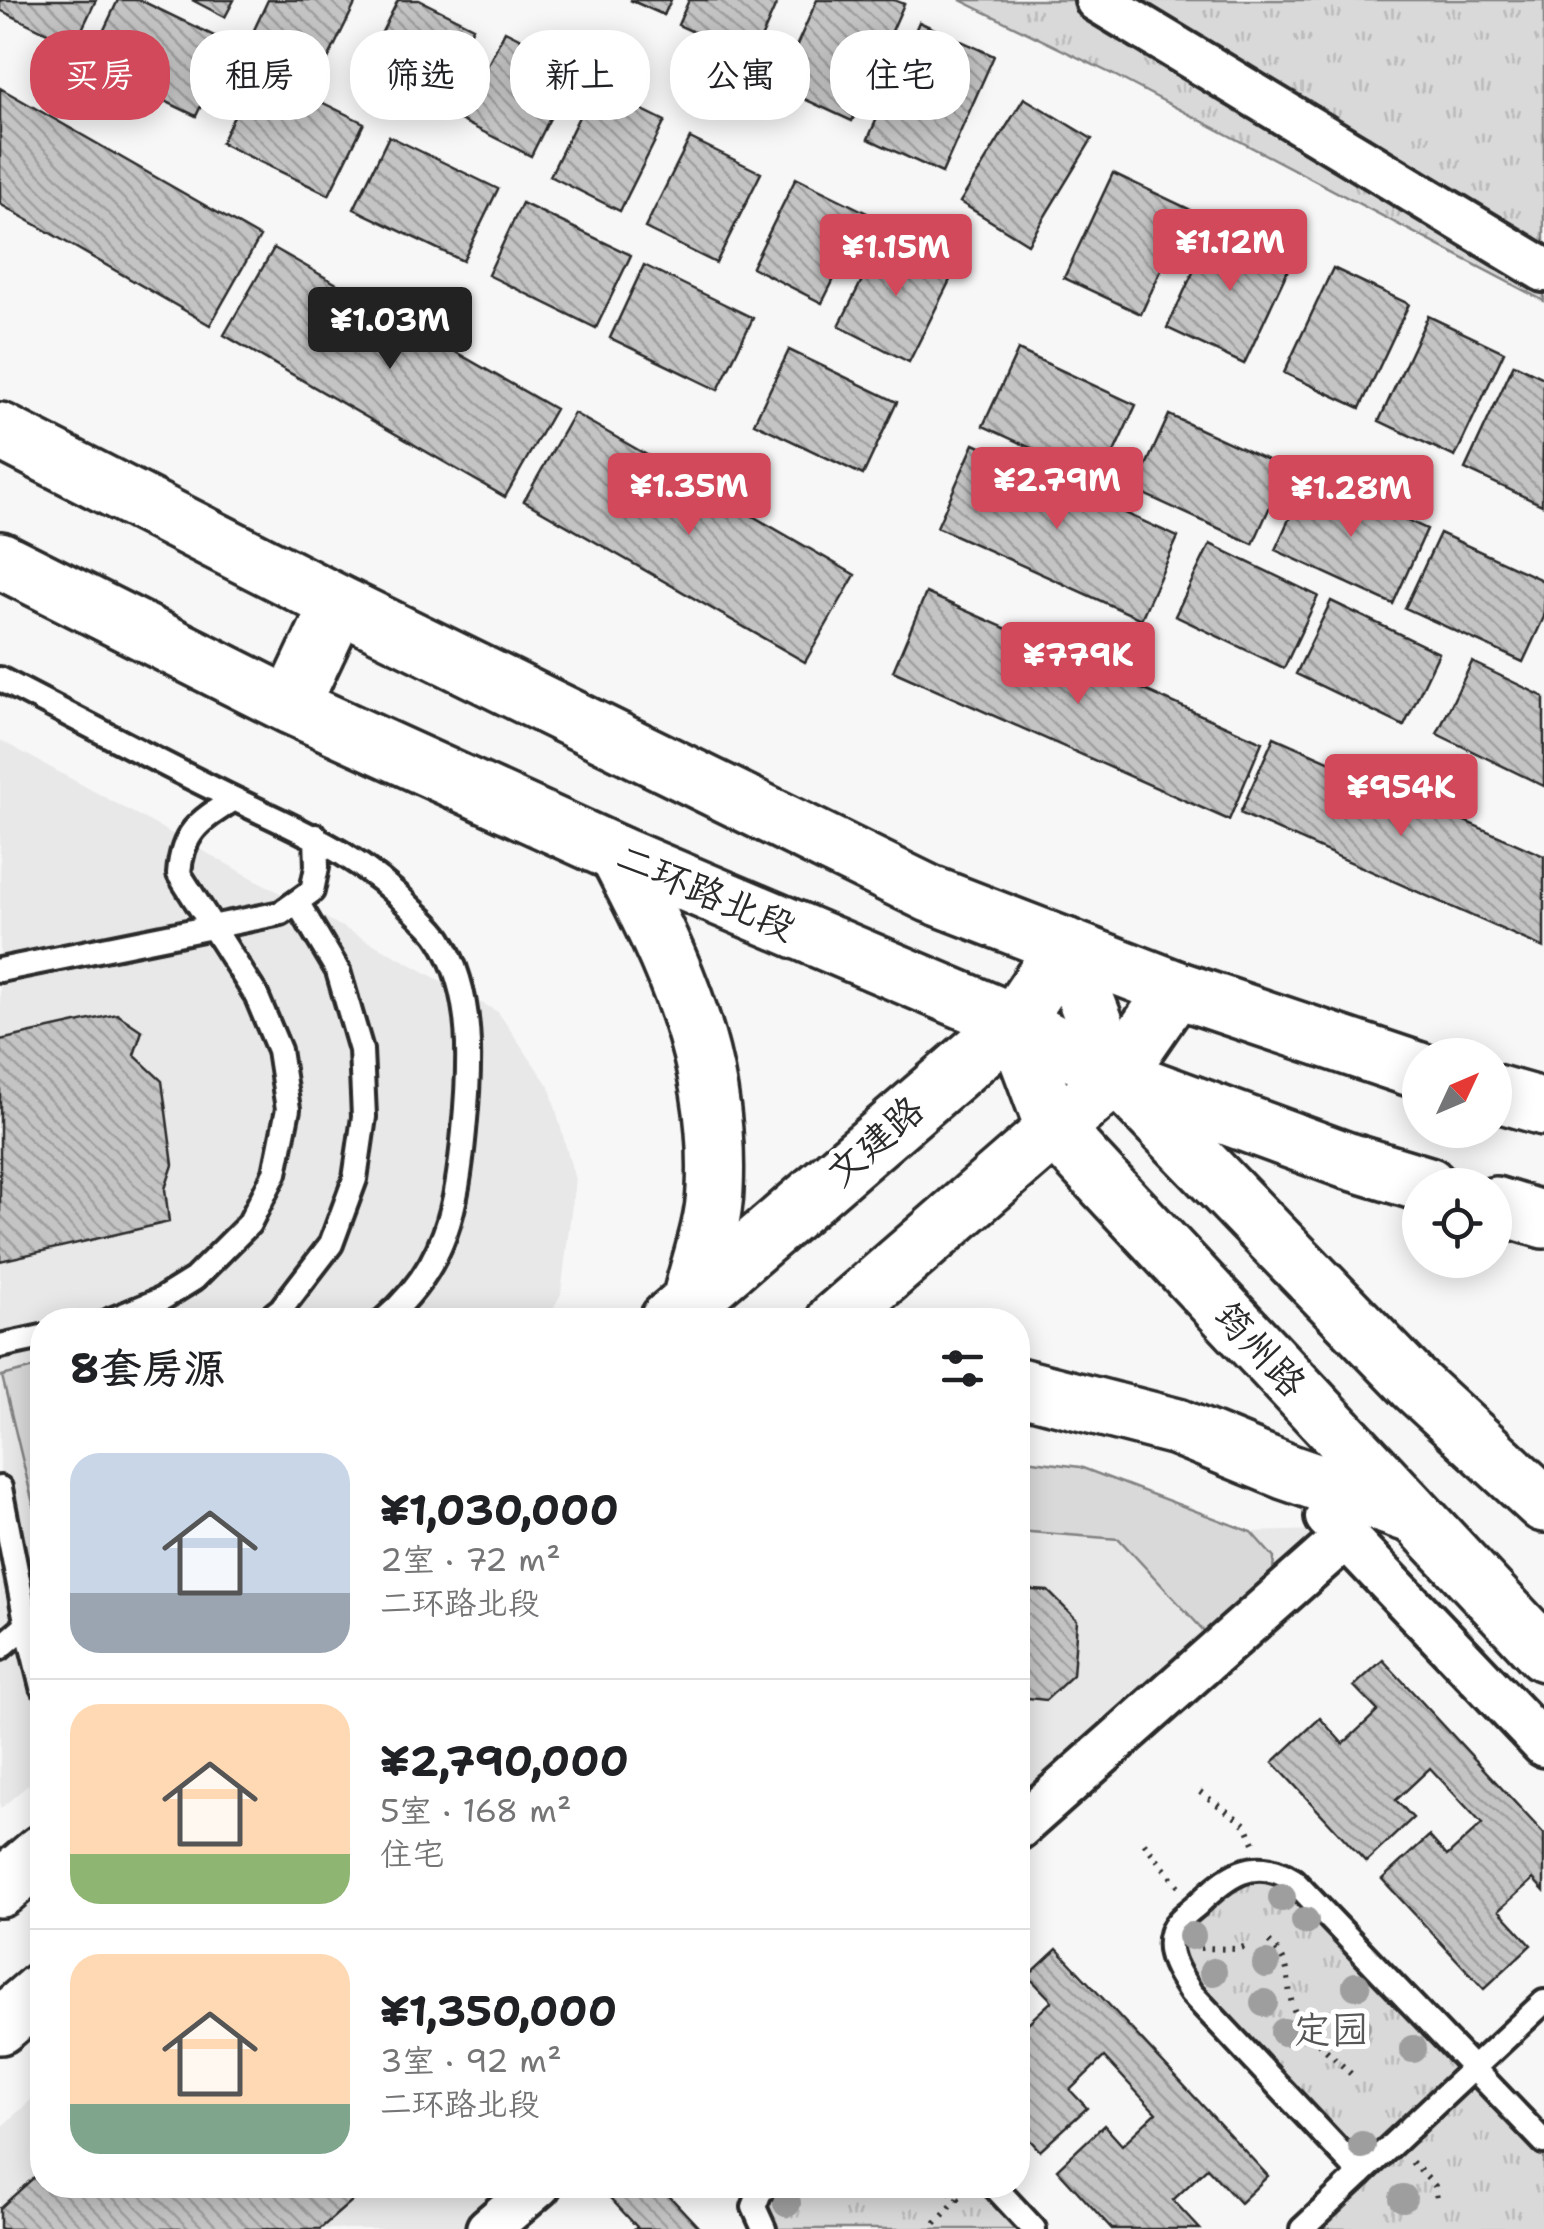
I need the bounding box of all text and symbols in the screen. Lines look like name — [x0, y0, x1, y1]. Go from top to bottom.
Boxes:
chip: 买房 — [30, 30, 170, 120]
chip: 租房 — [190, 30, 330, 120]
chip: 筛选 — [350, 30, 490, 120]
chip: 新上 — [510, 30, 650, 120]
chip: 公寓 — [670, 30, 810, 120]
chip: 住宅 — [830, 30, 970, 120]
pin: ¥1.12M — [1149, 209, 1311, 294]
pin: ¥1.15M — [815, 214, 977, 299]
text: ¥1.12M — [1175, 220, 1285, 263]
text: ¥1.15M — [842, 225, 950, 268]
pin: ¥1.03M — [309, 287, 471, 372]
text: ¥1.03M — [330, 298, 450, 341]
pin: ¥2.79M — [976, 447, 1138, 532]
pin: ¥1.35M — [608, 453, 770, 538]
pin: ¥1.28M — [1270, 455, 1432, 540]
text: ¥2.79M — [993, 458, 1121, 501]
text: ¥1.35M — [630, 464, 748, 507]
text: ¥1.28M — [1290, 466, 1412, 509]
pin: ¥779K — [1008, 622, 1148, 707]
text: ¥779K — [1023, 633, 1133, 676]
pin: ¥954K — [1331, 754, 1471, 839]
text: ¥954K — [1347, 765, 1455, 808]
street label: 二环路北段 — [609, 831, 804, 952]
north arrow — [1402, 1038, 1512, 1148]
map controls — [1402, 1038, 1512, 1278]
street label: 文建路 — [815, 1084, 934, 1197]
button: locate — [1402, 1168, 1512, 1278]
street label: 筠州路 — [1203, 1290, 1318, 1408]
text: 8套房源 — [70, 1340, 225, 1396]
icon: filters — [935, 1341, 990, 1396]
text: ¥1,030,000 — [380, 1482, 619, 1538]
icon: home — [150, 1493, 270, 1613]
text: 2室 · 72 m² — [380, 1538, 561, 1581]
text: 二环路北段 — [380, 1581, 540, 1624]
text: ¥2,790,000 — [380, 1733, 629, 1789]
icon: home — [150, 1744, 270, 1864]
text: 5室 · 168 m² — [380, 1789, 571, 1832]
text: 住宅 — [380, 1832, 444, 1875]
text: ¥1,350,000 — [380, 1983, 617, 2039]
icon: home — [150, 1994, 270, 2114]
park label: 定园 — [1293, 2004, 1369, 2055]
text: 3室 · 92 m² — [380, 2039, 562, 2082]
text: 二环路北段 — [380, 2082, 540, 2125]

